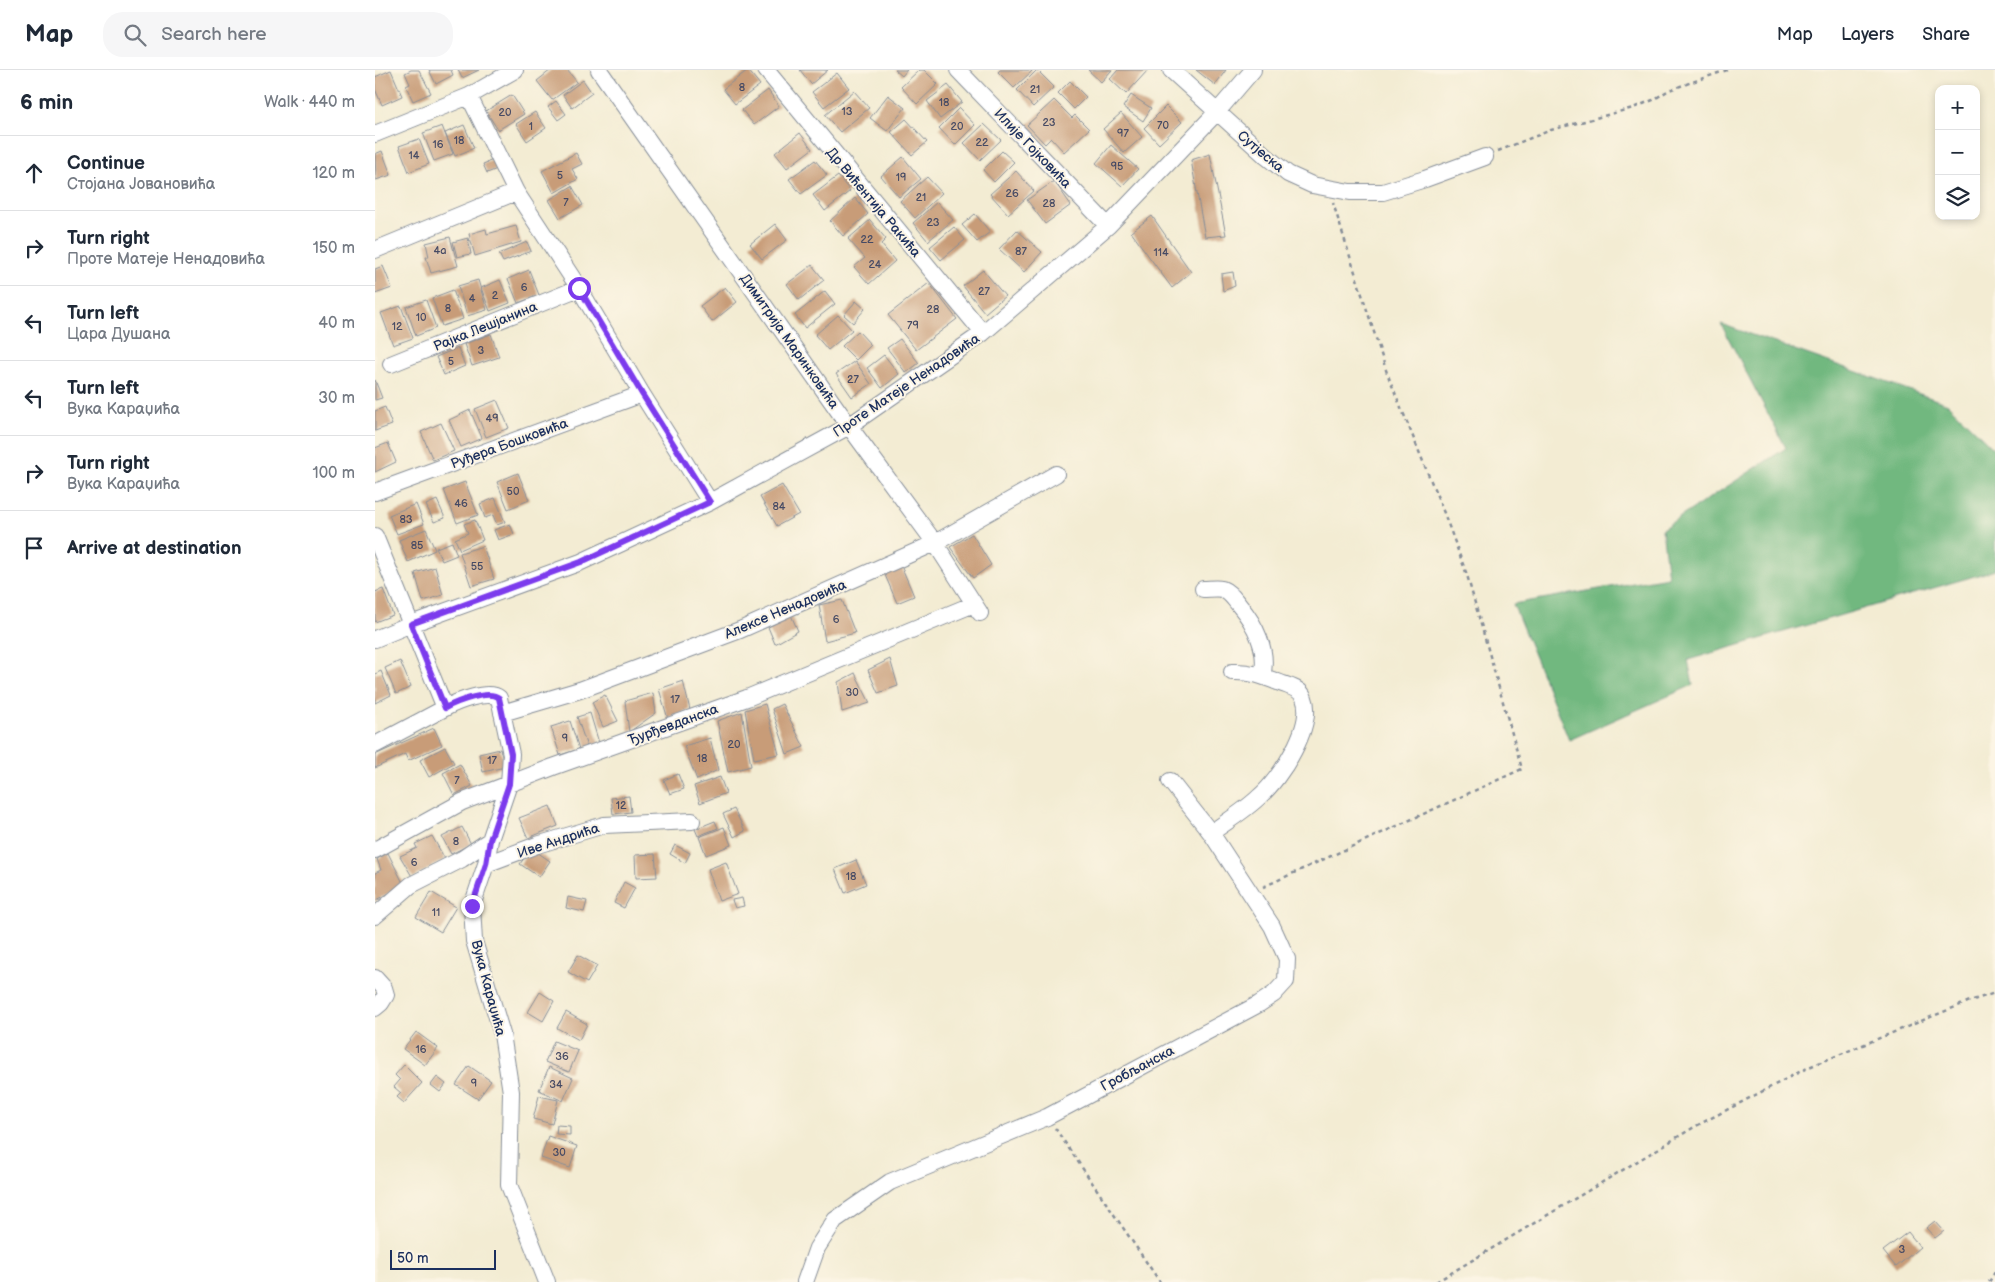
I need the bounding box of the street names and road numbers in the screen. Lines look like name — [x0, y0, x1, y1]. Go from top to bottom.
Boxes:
street label: Илије Гојковића — [990, 105, 1075, 192]
street label: Сутјеска — [1234, 127, 1288, 176]
street label: Др Вићентија Ракића — [823, 144, 925, 261]
street label: Димитрија Маринковића — [737, 271, 843, 413]
street label: Рајка Лешјанина — [431, 298, 540, 355]
street label: Проте Матеје Ненадовића — [830, 330, 983, 441]
street label: Руђера Бошковића — [448, 414, 571, 473]
street label: Алексе Ненадовића — [721, 576, 849, 643]
street label: Ђурђевданска — [626, 700, 721, 749]
street label: Иве Андрића — [515, 819, 602, 862]
street label: Вука Караџића — [468, 938, 510, 1039]
street label: Гробљанска — [1098, 1042, 1177, 1095]

